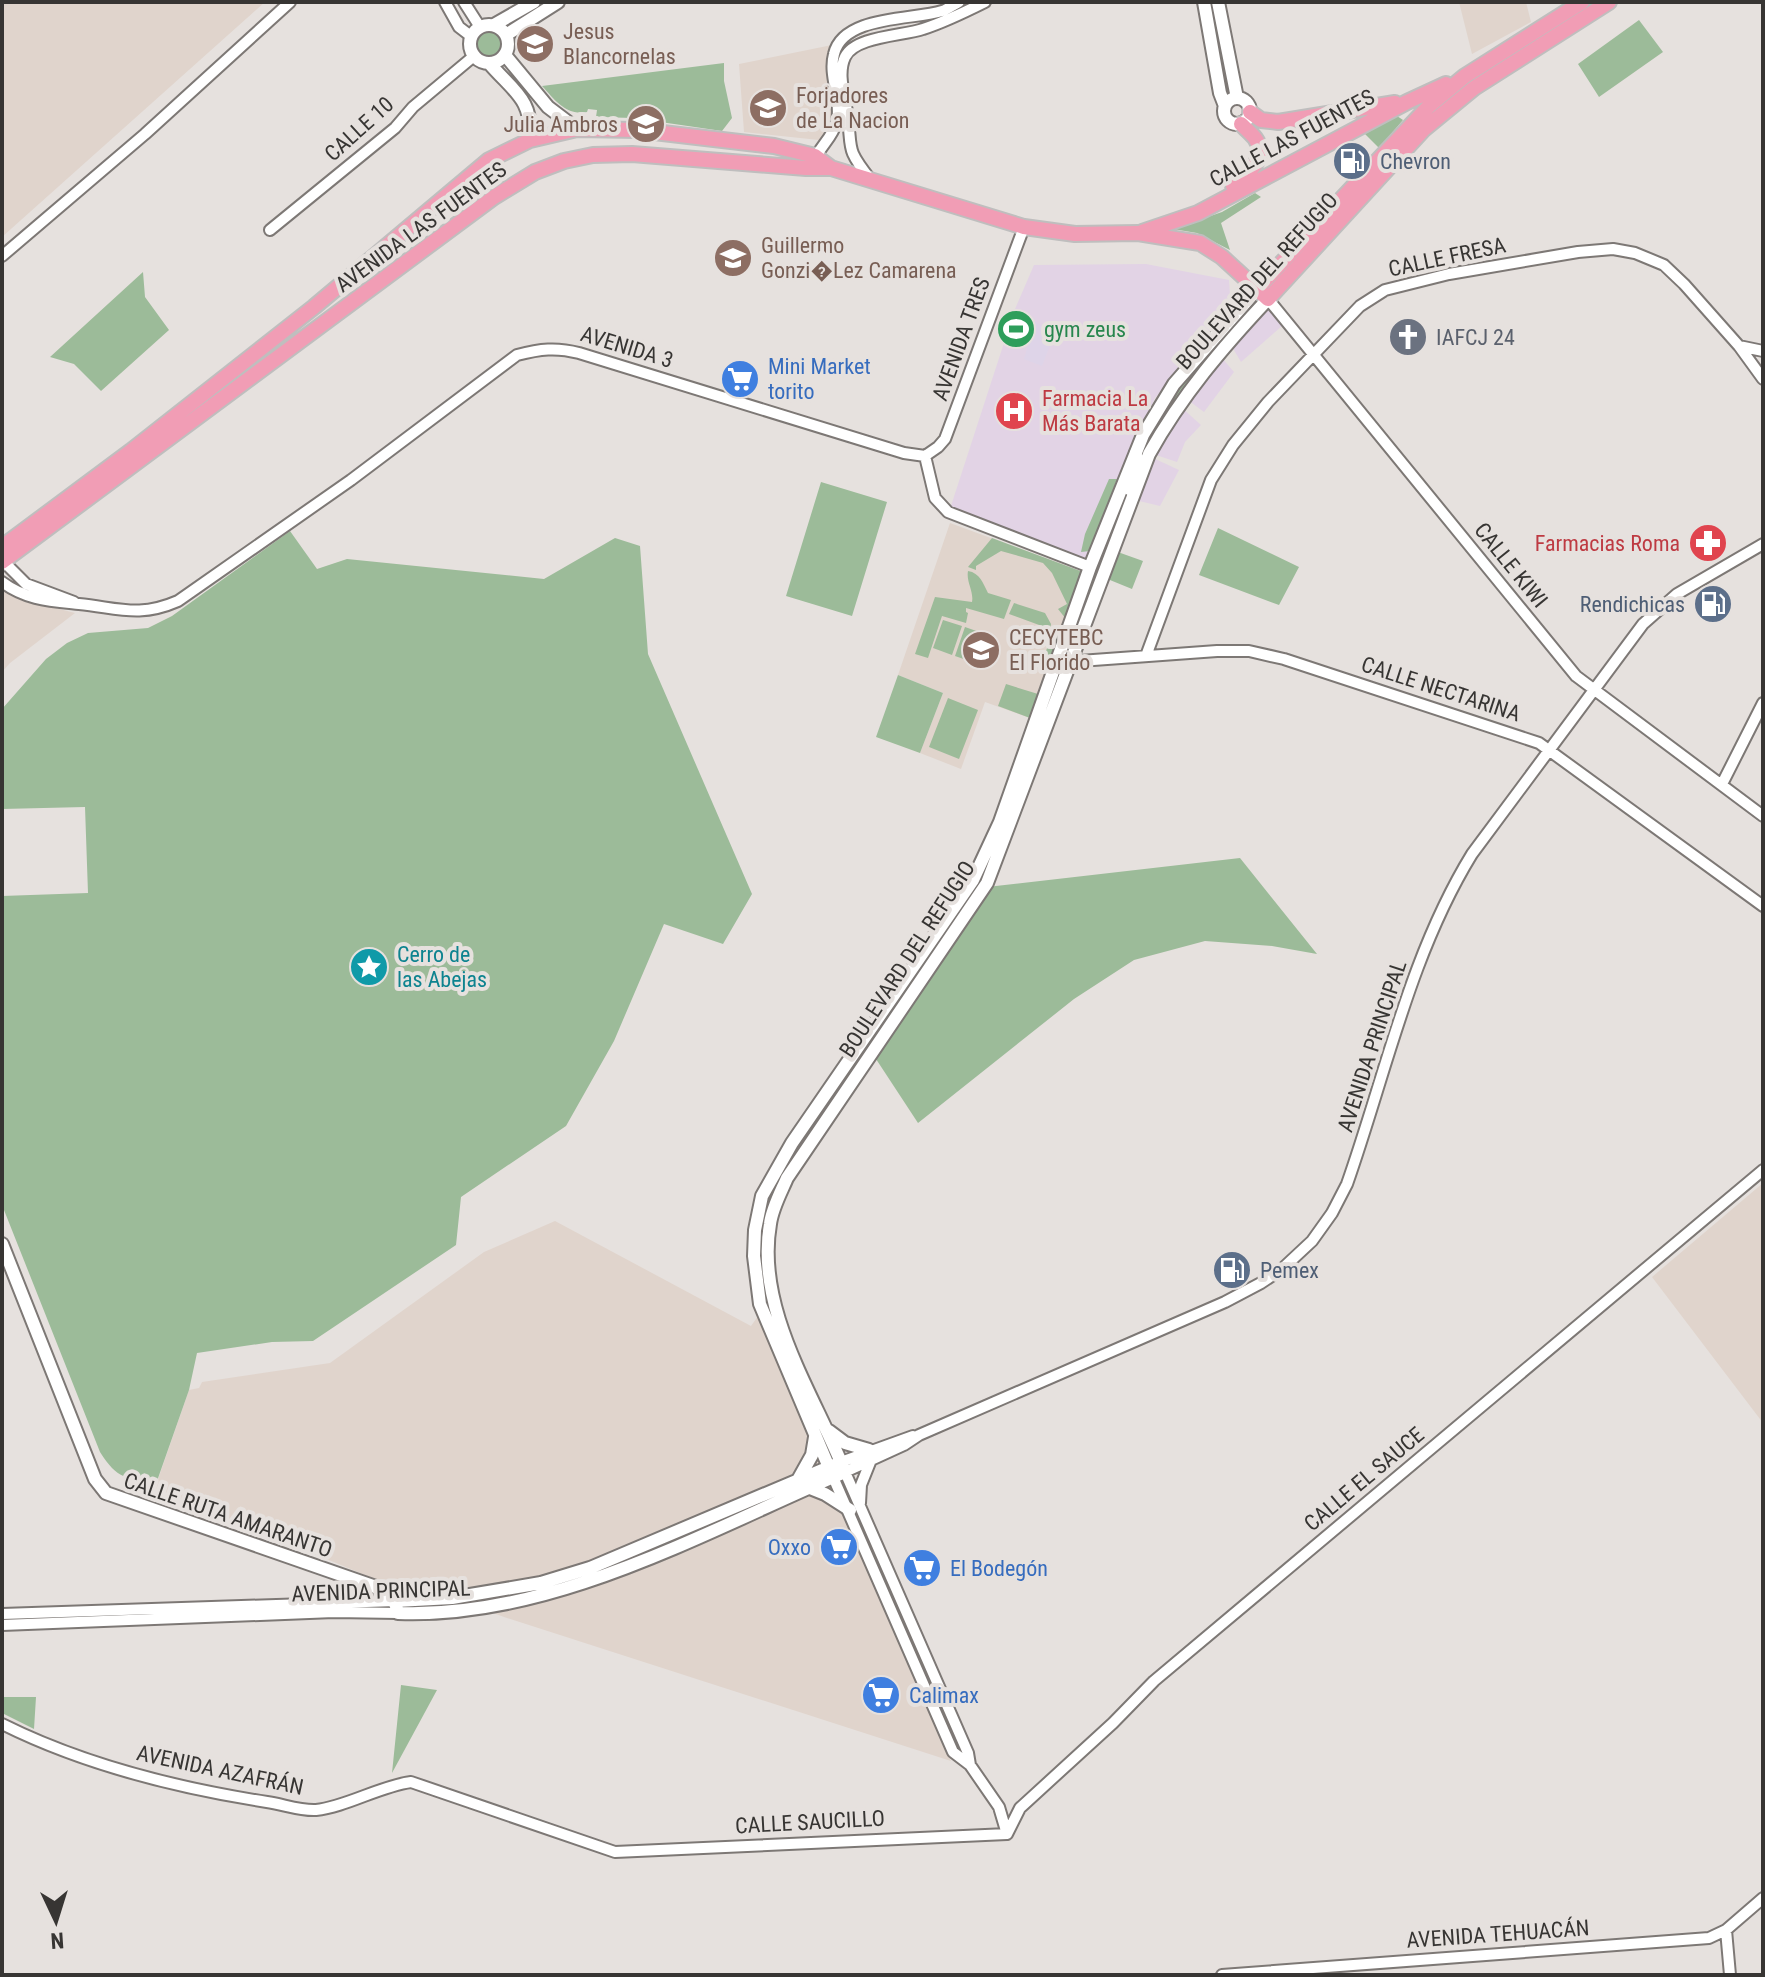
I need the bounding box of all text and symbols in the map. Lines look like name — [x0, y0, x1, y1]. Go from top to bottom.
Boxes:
place label: Jesus Blancornelas — [563, 19, 676, 69]
school or university icon: Jesus Blancornelas — [514, 23, 556, 65]
place label: Forjadores de La Nacion — [796, 83, 909, 133]
street label: CALLE LAS FUENTES — [1205, 84, 1379, 192]
school or university icon: Forjadores de La Nacion — [747, 87, 789, 129]
street label: CALLE 10 — [319, 92, 399, 166]
school or university icon: Julia Ambros — [625, 103, 667, 145]
place label: Julia Ambros — [503, 112, 618, 137]
fuel station icon: Chevron — [1331, 140, 1373, 182]
place label: Chevron — [1380, 149, 1451, 174]
street label: AVENIDA LAS FUENTES — [331, 157, 511, 297]
street label: BOULEVARD DEL REFUGIO — [1171, 188, 1343, 374]
street label: CALLE FRESA — [1386, 232, 1508, 282]
place label: Guillermo Gonzi�Lez Camarena — [761, 233, 957, 284]
school or university icon: Guillermo Gonzi�Lez Camarena — [712, 237, 754, 279]
street label: AVENIDA TRES — [927, 274, 995, 404]
sports icon: gym zeus — [995, 308, 1037, 350]
church icon: IAFCJ 24 — [1387, 316, 1429, 358]
place label: gym zeus — [1044, 317, 1126, 342]
street label: AVENIDA 3 — [578, 321, 676, 373]
place label: IAFCJ 24 — [1436, 325, 1515, 350]
place label: Mini Market torito — [768, 354, 871, 404]
supermarket icon: Mini Market torito — [719, 358, 761, 400]
place label: Farmacia La Más Barata — [1042, 386, 1148, 436]
hospital icon: Farmacia La Más Barata — [993, 390, 1035, 432]
street label: CALLE KIWI — [1469, 518, 1553, 612]
pharmacy icon: Farmacias Roma — [1687, 522, 1729, 564]
place label: Farmacias Roma — [1535, 531, 1680, 556]
fuel station icon: Rendichicas — [1692, 583, 1734, 625]
place label: Rendichicas — [1580, 592, 1685, 617]
place label: CECYTEBC El Florido — [1009, 625, 1103, 675]
school or university icon: CECYTEBC El Florido — [960, 629, 1002, 671]
street label: CALLE NECTARINA — [1358, 651, 1524, 727]
street label: BOULEVARD DEL REFUGIO — [834, 856, 980, 1062]
place label: Cerro de las Abejas — [397, 942, 487, 992]
place icon: Cerro de las Abejas — [348, 946, 390, 988]
street label: AVENIDA PRINCIPAL — [1332, 957, 1412, 1135]
fuel station icon: Pemex — [1211, 1249, 1253, 1291]
place label: Pemex — [1260, 1258, 1319, 1283]
street label: CALLE EL SAUCE — [1299, 1422, 1429, 1536]
street label: CALLE RUTA AMARANTO — [121, 1468, 335, 1562]
supermarket icon: Oxxo — [818, 1526, 860, 1568]
place label: Oxxo — [768, 1535, 811, 1560]
supermarket icon: El Bodegón — [901, 1547, 943, 1589]
place label: El Bodegón — [950, 1556, 1048, 1581]
street label: AVENIDA PRINCIPAL — [291, 1575, 471, 1607]
supermarket icon: Calimax — [860, 1674, 902, 1716]
place label: Calimax — [909, 1683, 979, 1708]
street label: AVENIDA AZAFRÁN — [134, 1740, 306, 1800]
street label: CALLE SAUCILLO — [735, 1806, 885, 1838]
north arrow — [16, 1881, 96, 1961]
street label: AVENIDA TEHUACÁN — [1406, 1915, 1590, 1953]
text: N — [50, 1928, 65, 1953]

